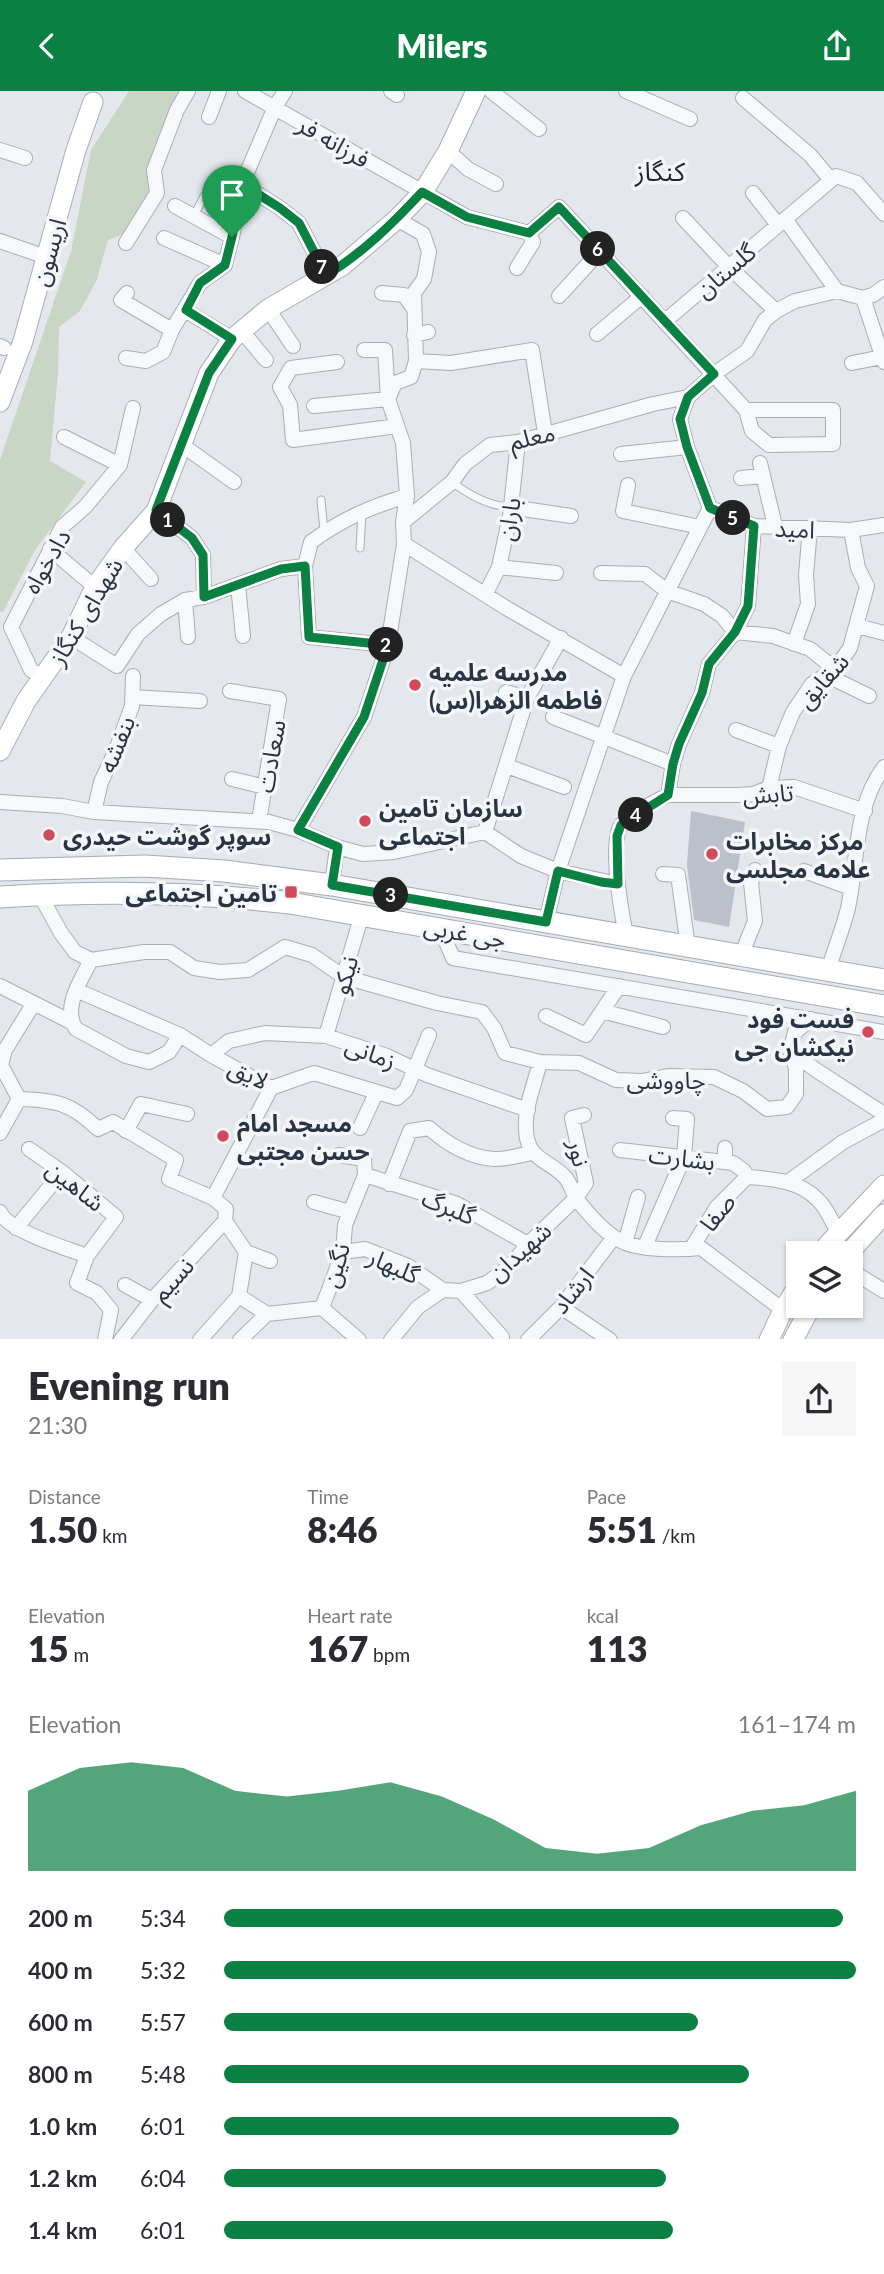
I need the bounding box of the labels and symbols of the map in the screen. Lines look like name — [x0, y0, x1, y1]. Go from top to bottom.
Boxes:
street label: فرزانه فر — [291, 108, 375, 174]
district label: کنگاز — [634, 155, 685, 187]
pin — [202, 165, 262, 237]
street label: اریسون — [25, 215, 72, 290]
pin: 6 — [580, 231, 616, 267]
street label: گلستان — [689, 236, 763, 304]
pin: 7 — [304, 249, 340, 285]
street label: معلم — [506, 417, 558, 459]
street label: باران — [490, 495, 527, 543]
pin: 5 — [716, 501, 750, 535]
pin: 1 — [150, 503, 186, 537]
street label: امید — [774, 512, 816, 544]
street label: دادخواه — [16, 524, 77, 599]
street label: شهدای کنگاز — [41, 552, 129, 671]
pin: 2 — [368, 627, 404, 663]
street label: شقایق — [790, 646, 856, 715]
place label: مدرسه علمیه فاطمه الزهرا(س) — [429, 657, 602, 715]
marker: مدرسه علمیه فاطمه الزهرا(س) — [407, 677, 423, 693]
street label: بنفشه — [92, 711, 140, 777]
street label: سعادت — [249, 717, 291, 795]
street label: تابش — [742, 777, 794, 809]
place label: سازمان تامین اجتماعی — [379, 793, 523, 851]
pin: 4 — [618, 797, 654, 833]
marker: سازمان تامین اجتماعی — [357, 813, 373, 829]
place label: سوپر گوشت حیدری — [63, 821, 271, 852]
place label: مرکز مخابرات علامه مجلسی — [726, 826, 870, 884]
marker: سوپر گوشت حیدری — [41, 827, 57, 843]
marker: مرکز مخابرات علامه مجلسی — [704, 846, 720, 862]
pin: 3 — [374, 877, 408, 913]
place label: تامین اجتماعی — [125, 878, 277, 908]
marker: تامین اجتماعی — [283, 884, 299, 900]
street label: جی غربی — [421, 911, 508, 954]
street label: نیکو — [325, 952, 364, 998]
place label: فست فود نیکشان جی — [734, 1004, 854, 1062]
marker: فست فود نیکشان جی — [860, 1024, 876, 1040]
street label: زمانی — [341, 1030, 400, 1075]
street label: لایق — [224, 1051, 274, 1097]
street label: چاووشی — [626, 1065, 706, 1096]
place label: مسجد امام حسن مجتبی — [237, 1108, 370, 1166]
marker: مسجد امام حسن مجتبی — [215, 1128, 231, 1144]
street label: نور — [562, 1136, 597, 1169]
street label: بشارت — [647, 1139, 717, 1176]
street label: شاهین — [41, 1153, 111, 1217]
street label: گلبرگ — [418, 1182, 481, 1231]
street label: صفا — [693, 1187, 741, 1237]
street label: شهیدان — [481, 1215, 557, 1288]
street label: نگین — [315, 1239, 355, 1291]
street label: گلبهار — [362, 1241, 425, 1290]
street label: نسیم — [145, 1251, 202, 1310]
street label: ارشاد — [545, 1261, 600, 1320]

